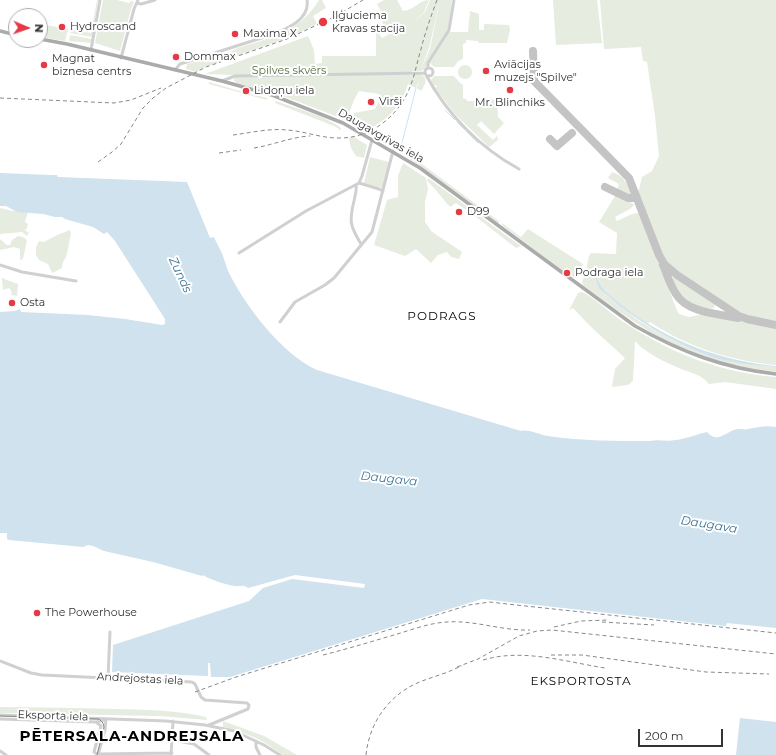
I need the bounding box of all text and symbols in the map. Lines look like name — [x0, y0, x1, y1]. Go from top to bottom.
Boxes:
north arrow — [8, 8, 48, 48]
place label: Iļģuciema Kravas stacija — [332, 9, 405, 35]
marker: Iļģuciema Kravas stacija — [317, 16, 329, 28]
place label: Hydroscand — [70, 20, 136, 34]
marker: Hydroscand — [57, 22, 67, 32]
text: N — [32, 24, 46, 33]
place label: Maxima X — [243, 27, 297, 41]
marker: Maxima X — [230, 29, 240, 39]
place label: Dommax — [184, 50, 236, 64]
place label: Magnat biznesa centrs — [52, 52, 131, 78]
marker: Dommax — [171, 52, 181, 62]
place label: Aviācijas muzejs "Spilve" — [494, 58, 577, 84]
marker: Magnat biznesa centrs — [39, 60, 49, 70]
park label: Spilves skvērs — [252, 64, 326, 78]
marker: Aviācijas muzejs "Spilve" — [481, 66, 491, 76]
place label: Lidoņu iela — [254, 84, 315, 98]
marker: Mr. Blinchiks — [505, 85, 515, 95]
marker: Lidoņu iela — [241, 86, 251, 96]
place label: Virši — [379, 95, 402, 109]
place label: Mr. Blinchiks — [475, 96, 545, 110]
marker: Virši — [366, 97, 376, 107]
street label: Daugavgrīvas iela — [336, 106, 426, 166]
place label: D99 — [467, 205, 489, 219]
marker: D99 — [454, 207, 464, 217]
water label: Zunds — [165, 255, 195, 295]
place label: Podraga iela — [575, 266, 644, 280]
marker: Podraga iela — [562, 268, 572, 278]
place label: Osta — [20, 296, 45, 310]
marker: Osta — [7, 298, 17, 308]
district label: PODRAGS — [407, 309, 477, 323]
water label: Daugava — [360, 469, 418, 489]
water label: Daugava — [680, 513, 738, 537]
place label: The Powerhouse — [45, 606, 137, 620]
marker: The Powerhouse — [32, 608, 42, 618]
street label: Andrejostas iela — [96, 670, 184, 688]
district label: EKSPORTOSTA — [530, 674, 632, 688]
street label: Eksporta iela — [17, 708, 89, 724]
scale bar — [640, 721, 725, 747]
district label: PĒTERSALA-ANDREJSALA — [20, 728, 244, 746]
text: 200 m — [645, 728, 684, 743]

